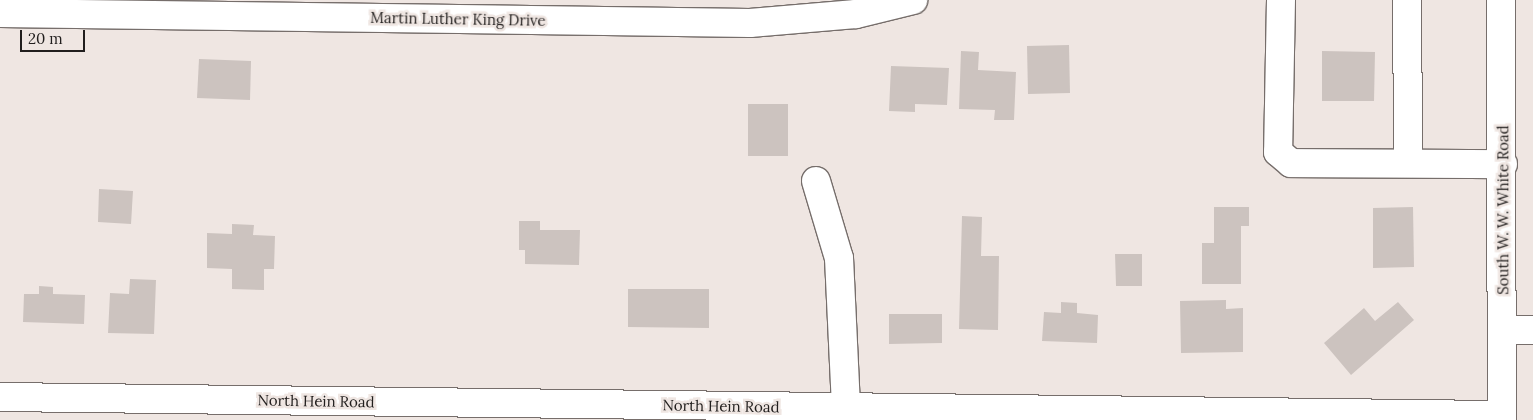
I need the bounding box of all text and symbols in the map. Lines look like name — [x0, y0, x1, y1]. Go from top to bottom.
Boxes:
street label: Martin Luther King Drive — [370, 8, 546, 30]
scale bar — [22, 20, 88, 52]
text: 20 m — [28, 29, 63, 48]
street label: South W. W. White Road — [1494, 125, 1512, 295]
street label: North Hein Road — [257, 391, 375, 411]
street label: North Hein Road — [662, 396, 780, 416]

